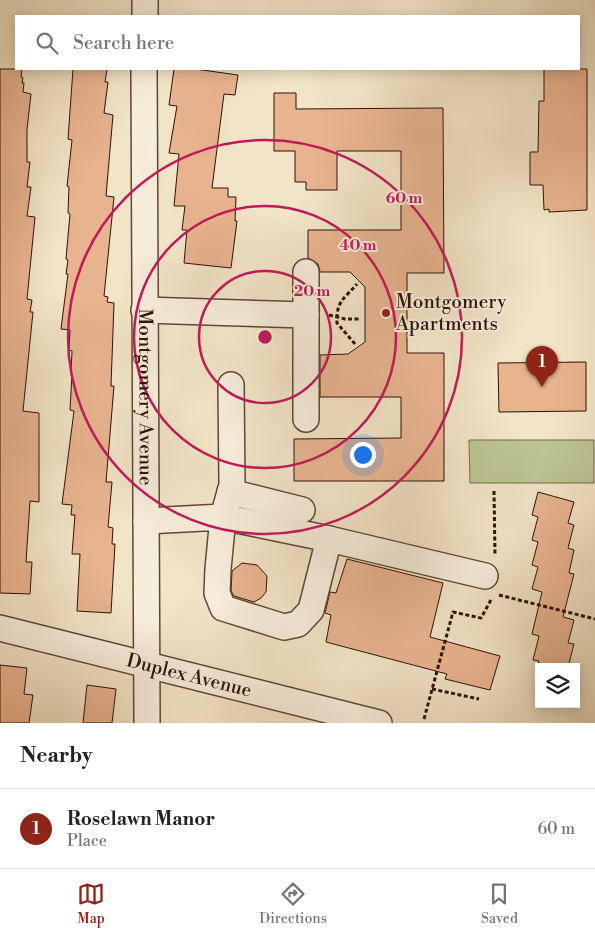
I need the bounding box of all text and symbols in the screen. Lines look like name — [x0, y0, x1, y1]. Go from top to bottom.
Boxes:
search box — [15, 15, 580, 70]
icon: search — [33, 29, 61, 57]
text: Search here — [73, 31, 174, 55]
text: 60 m — [386, 189, 423, 208]
text: 40 m — [339, 236, 377, 255]
text: 20 m — [294, 282, 331, 301]
place label: Montgomery Apartments — [395, 290, 507, 336]
marker: Montgomery Apartments — [380, 307, 392, 319]
street label: Montgomery Avenue — [133, 308, 158, 486]
centre of rings — [256, 328, 274, 346]
pin: 1 — [526, 346, 558, 387]
your location — [350, 442, 376, 468]
street label: Duplex Avenue — [124, 648, 254, 703]
map controls — [535, 663, 580, 708]
button: layers — [535, 663, 580, 708]
text: Nearby — [20, 743, 93, 769]
text: Roselawn Manor — [67, 807, 215, 831]
text: 1 — [32, 819, 40, 839]
text: 60 m — [537, 819, 575, 839]
text: Place — [67, 831, 107, 851]
tab: Map — [77, 880, 105, 928]
tab: Directions — [259, 880, 327, 928]
tab: Saved — [481, 880, 518, 928]

